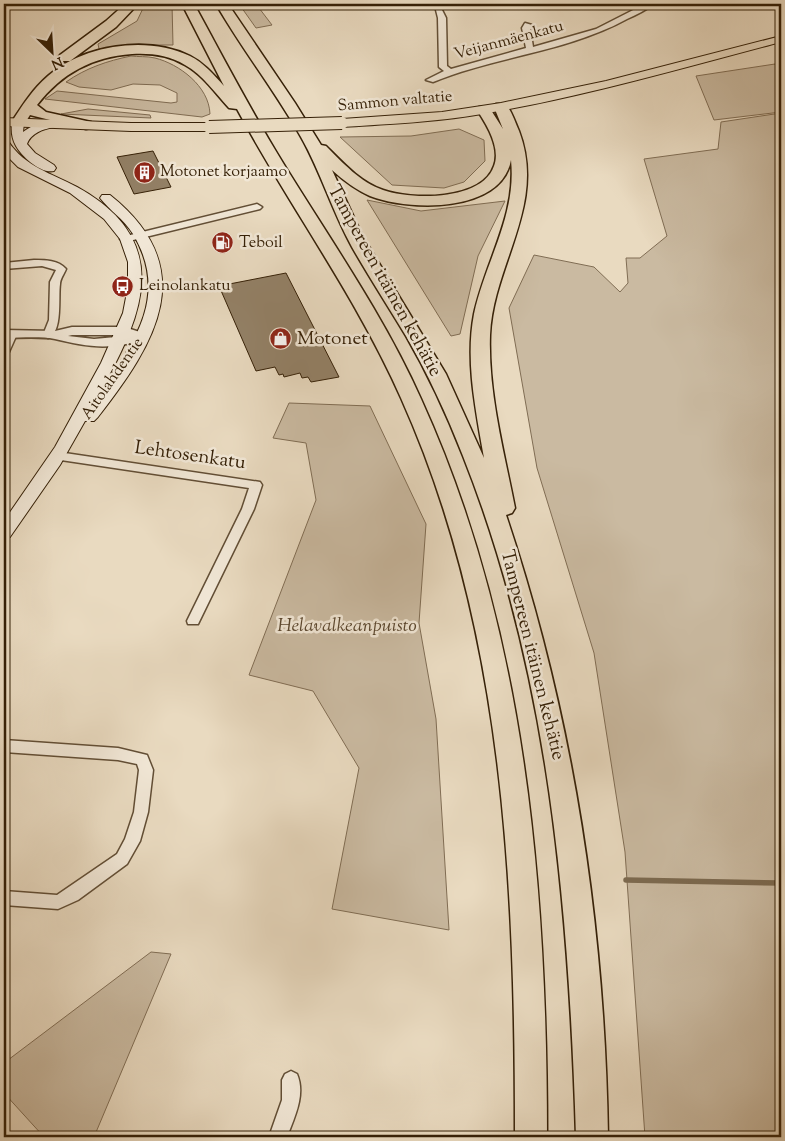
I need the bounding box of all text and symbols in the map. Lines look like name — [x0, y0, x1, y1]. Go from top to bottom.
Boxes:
street label: Veijanmäenkatu — [452, 15, 566, 67]
north arrow — [28, 28, 78, 78]
text: N — [47, 51, 66, 73]
street label: Sammon valtatie — [337, 86, 453, 118]
building icon: Motonet korjaamo — [132, 160, 156, 184]
place label: Motonet korjaamo — [160, 161, 287, 184]
street label: Tampereen itäinen kehätie — [320, 180, 448, 382]
fuel station icon: Teboil — [211, 231, 235, 255]
place label: Teboil — [239, 232, 283, 255]
bus stop icon: Leinolankatu — [111, 274, 135, 298]
place label: Leinolankatu — [139, 275, 231, 298]
place label: Motonet — [297, 326, 368, 353]
shop icon: Motonet — [269, 327, 293, 351]
street label: Aitolahdentie — [76, 333, 150, 425]
street label: Lehtosenkatu — [133, 435, 247, 477]
street label: Tampereen itäinen kehätie — [493, 547, 571, 763]
park label: Helavalkeanpuisto — [277, 613, 417, 640]

